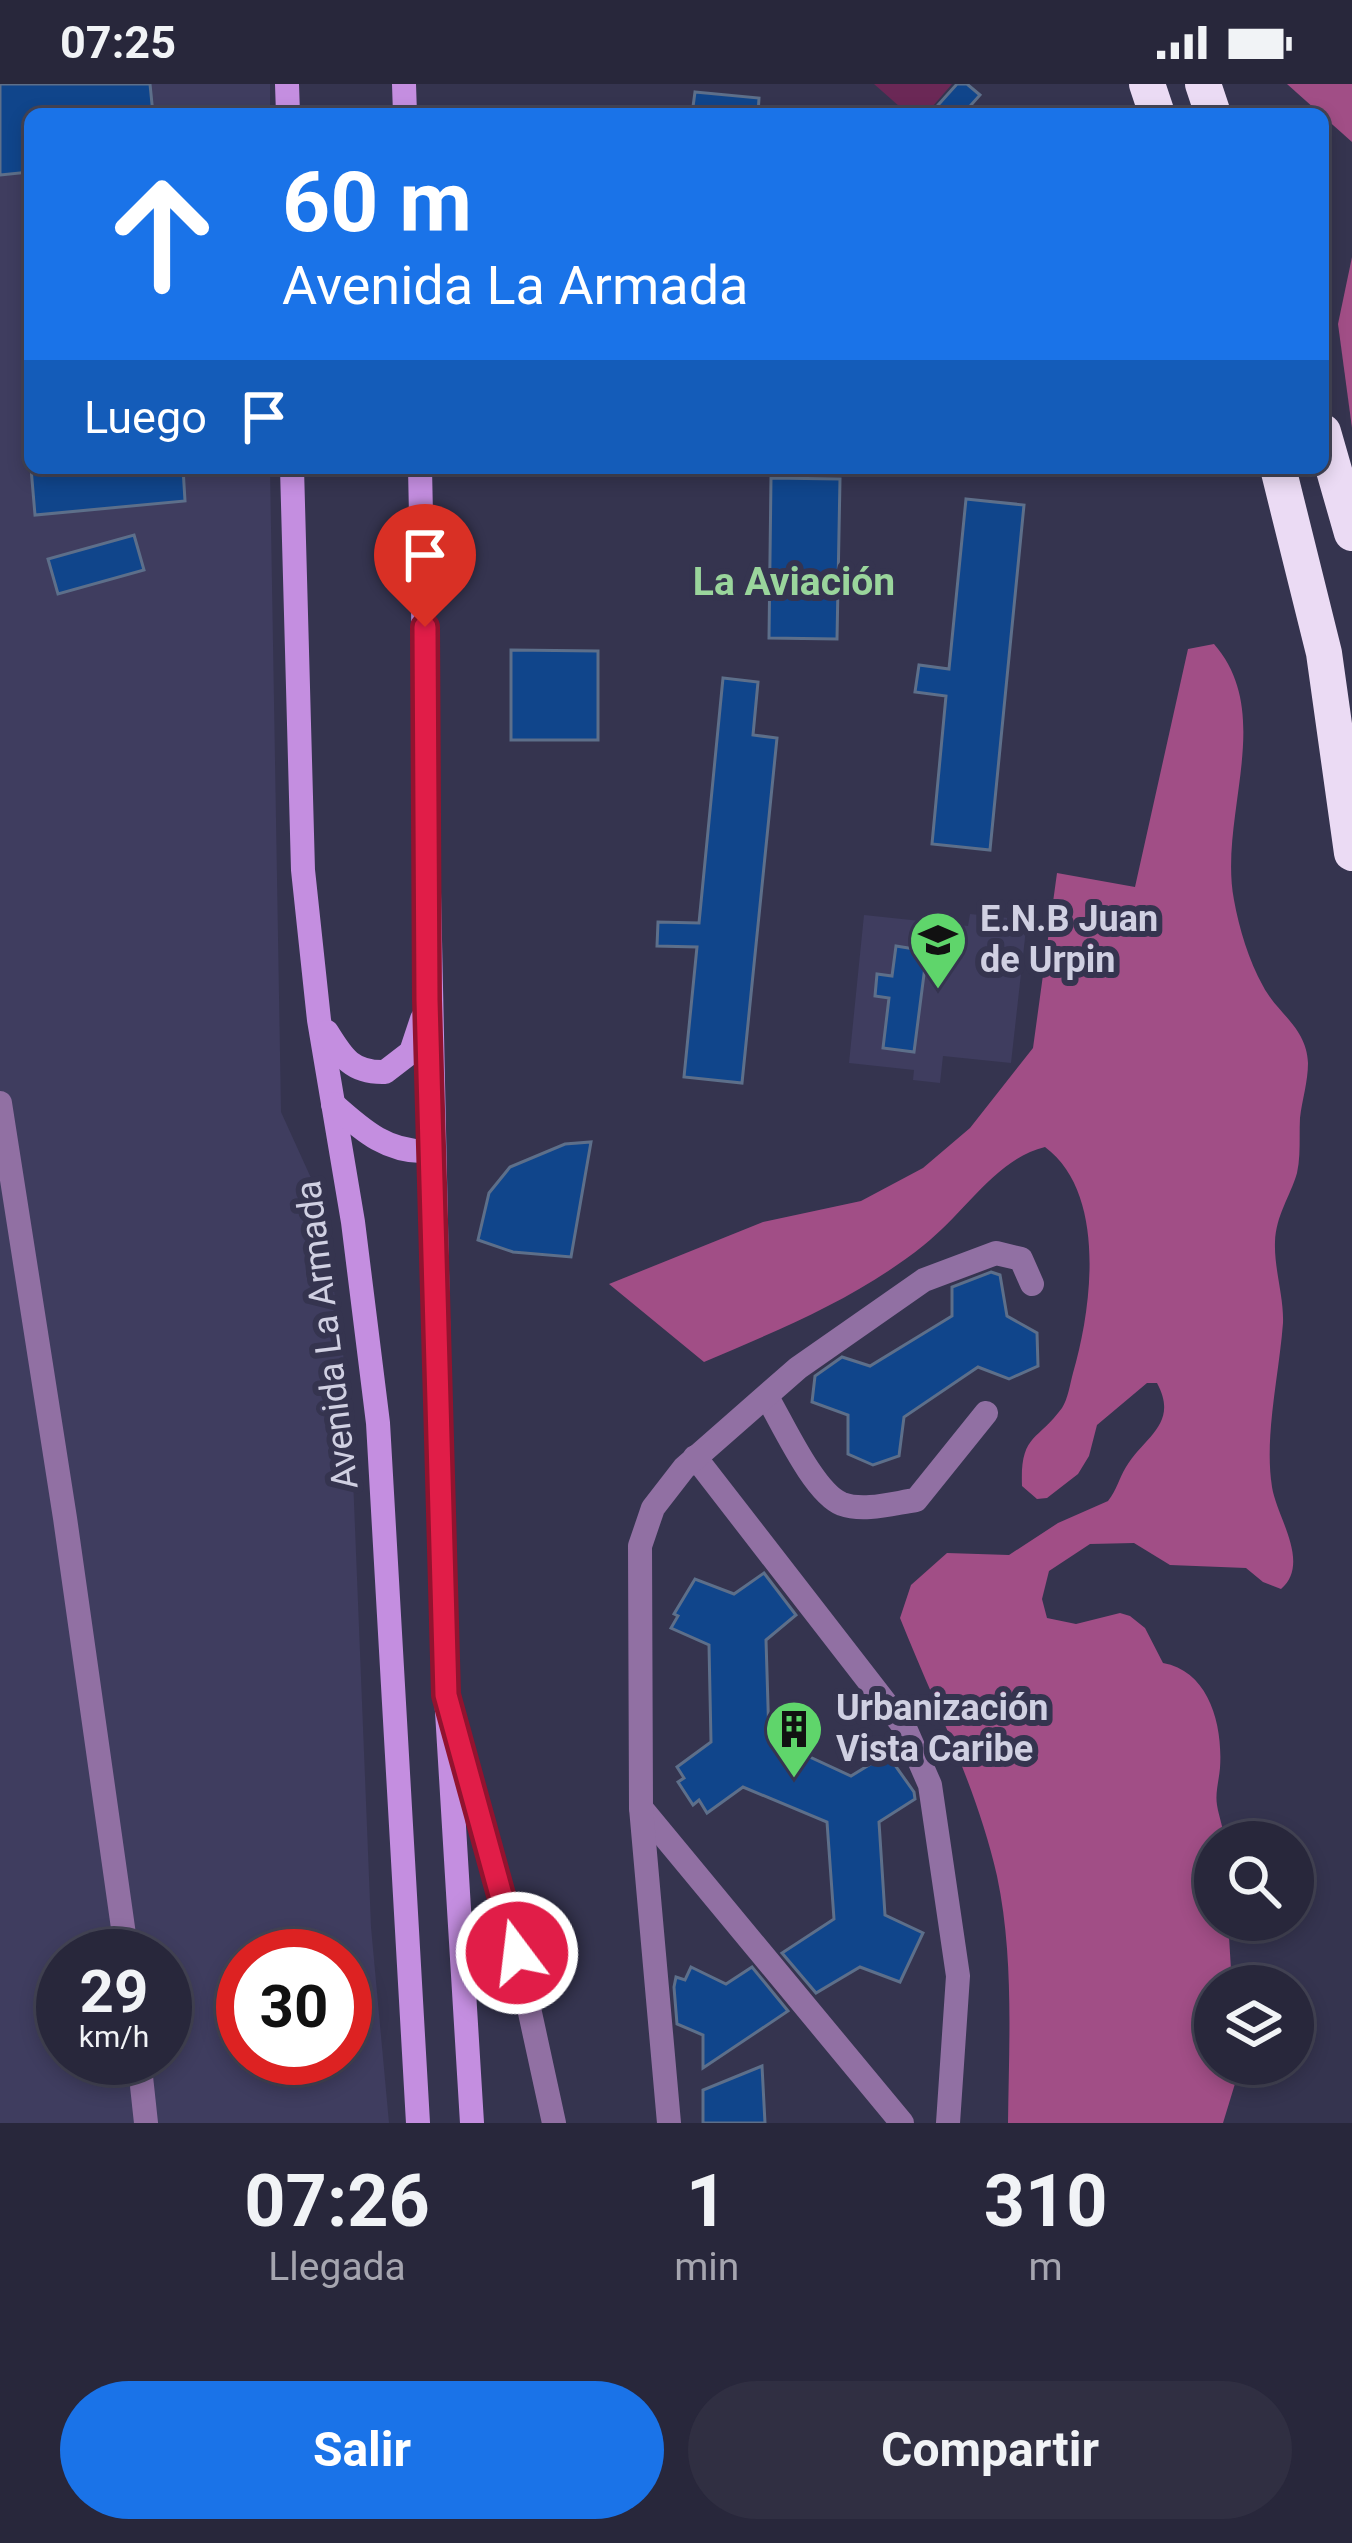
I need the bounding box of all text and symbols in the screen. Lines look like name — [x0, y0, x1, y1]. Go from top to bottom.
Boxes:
text: 07:25 — [60, 16, 176, 69]
text: 60 m — [282, 153, 472, 252]
icon: ahead — [84, 156, 240, 312]
text: Avenida La Armada — [282, 254, 748, 317]
icon: arrive — [231, 384, 297, 450]
text: Luego — [84, 391, 207, 444]
pin — [374, 504, 476, 627]
icon: arrive — [392, 522, 458, 588]
district label: La Aviación — [693, 559, 895, 605]
place label: E.N.B Juan de Urpin — [980, 898, 1158, 981]
school or university icon: E.N.B Juan de Urpin — [907, 909, 969, 991]
street label: Avenida La Armada — [287, 1178, 367, 1492]
place label: Urbanización Vista Caribe — [836, 1687, 1049, 1770]
building icon: Urbanización Vista Caribe — [763, 1698, 825, 1780]
map controls — [1194, 1821, 1314, 2085]
button: search — [1194, 1821, 1314, 1941]
position arrow — [454, 1890, 580, 2016]
speed limit sign: 30 — [216, 1929, 372, 2085]
text: 29 — [80, 1956, 148, 2027]
button: layers — [1194, 1965, 1314, 2085]
text: km/h — [79, 2019, 149, 2054]
text: 07:26 — [244, 2159, 430, 2244]
text: 1 — [686, 2159, 727, 2244]
text: 310 — [984, 2159, 1108, 2244]
text: Llegada — [268, 2244, 406, 2290]
text: min — [674, 2244, 739, 2290]
text: m — [1029, 2244, 1063, 2290]
button: Salir — [60, 2381, 664, 2519]
button: Compartir — [688, 2381, 1292, 2519]

